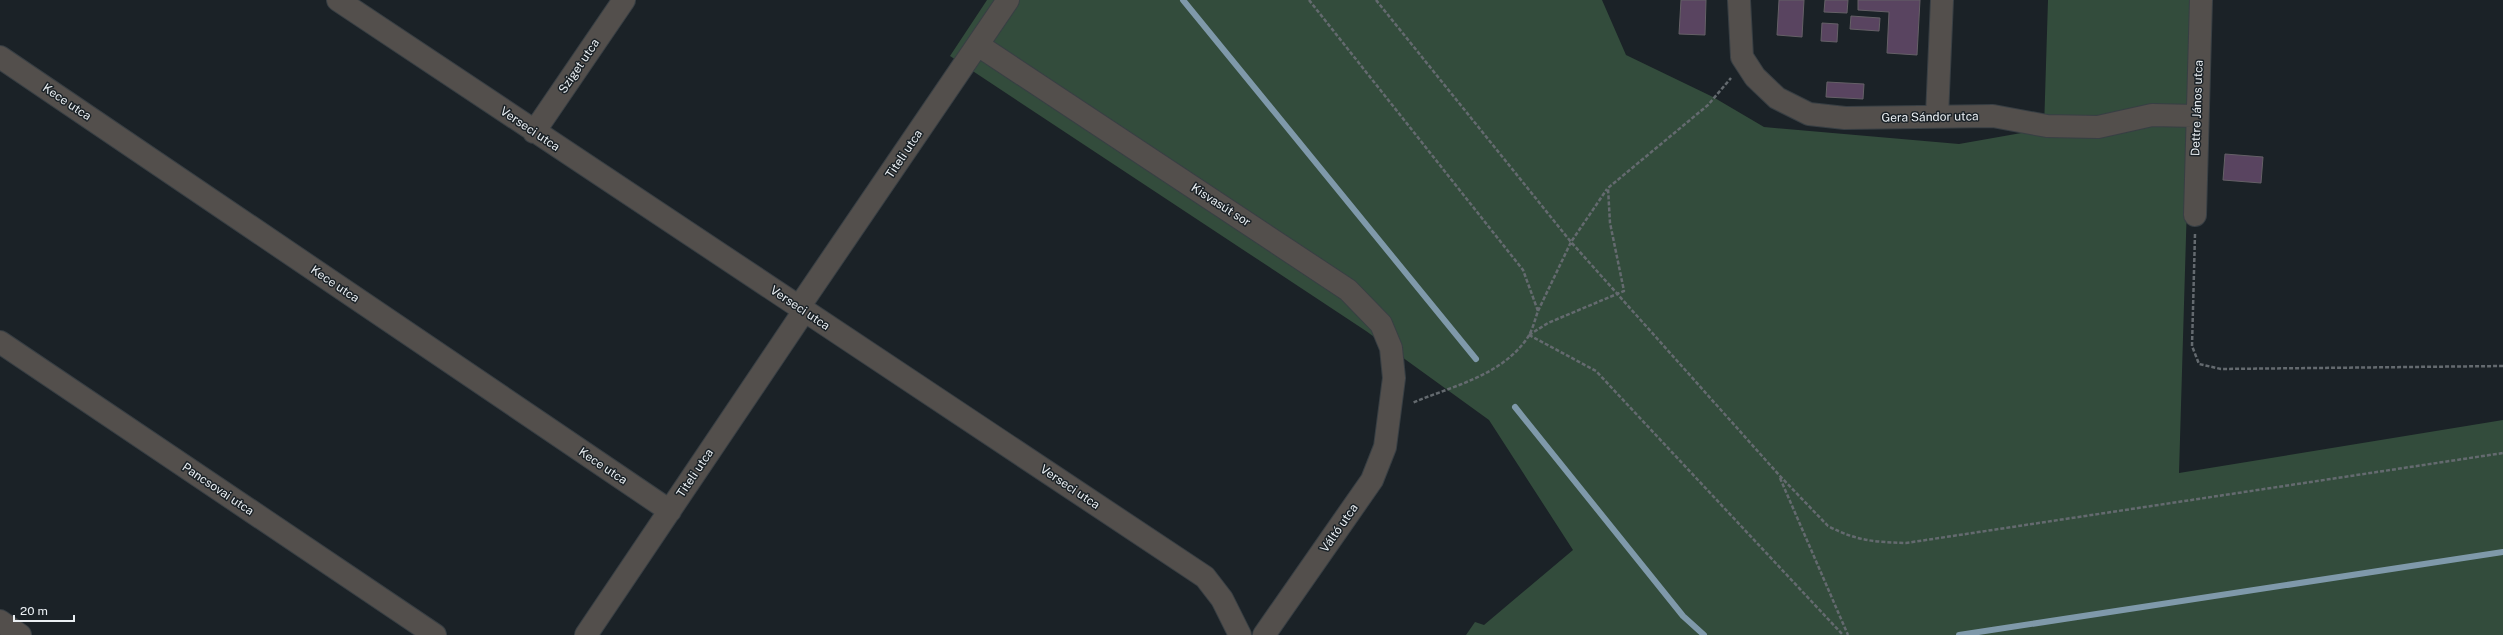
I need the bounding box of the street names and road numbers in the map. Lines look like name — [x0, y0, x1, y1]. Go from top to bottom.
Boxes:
street label: Sziget utca — [556, 36, 602, 96]
street label: Dettre János utca — [2188, 60, 2206, 156]
street label: Kece utca — [40, 81, 94, 123]
street label: Verseci utca — [498, 104, 562, 154]
street label: Gera Sándor utca — [1881, 109, 1979, 125]
street label: Titeli utca — [883, 127, 925, 181]
street label: Kisvasút sor — [1189, 181, 1254, 230]
street label: Kece utca — [308, 263, 362, 305]
street label: Verseci utca — [768, 283, 832, 333]
street label: Kece utca — [576, 445, 630, 487]
street label: Titeli utca — [674, 446, 716, 500]
street label: Pancsovai utca — [180, 460, 256, 518]
street label: Verseci utca — [1038, 462, 1102, 512]
street label: Váltó utca — [1317, 501, 1361, 555]

